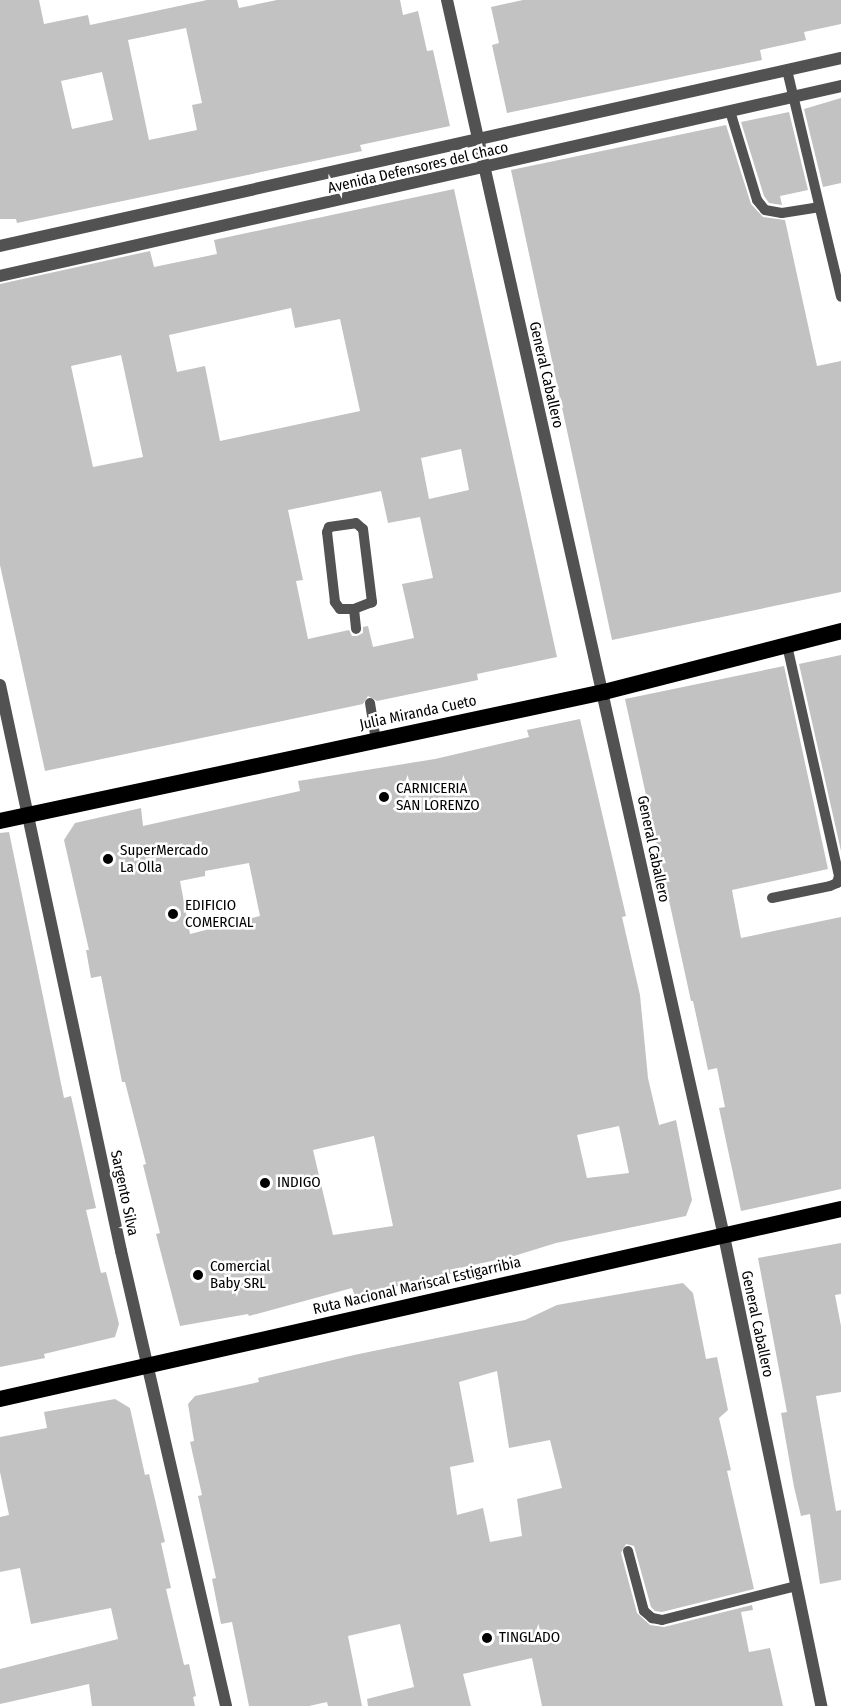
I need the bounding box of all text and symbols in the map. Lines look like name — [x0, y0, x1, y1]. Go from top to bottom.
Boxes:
street label: Avenida Defensores del Chaco — [326, 138, 510, 198]
street label: General Caballero — [525, 320, 567, 430]
street label: Julia Miranda Cueto — [358, 692, 478, 734]
place label: CARNICERIA SAN LORENZO — [396, 779, 480, 814]
marker: CARNICERIA SAN LORENZO — [377, 790, 391, 804]
street label: General Caballero — [633, 794, 673, 904]
place label: SuperMercado La Olla — [120, 841, 208, 876]
marker: SuperMercado La Olla — [101, 852, 115, 866]
place label: EDIFICIO COMERCIAL — [185, 896, 253, 931]
marker: EDIFICIO COMERCIAL — [166, 907, 180, 921]
street label: Sargento Silva — [106, 1149, 142, 1237]
place label: INDIGO — [277, 1174, 321, 1192]
marker: INDIGO — [258, 1176, 272, 1190]
street label: Ruta Nacional Mariscal Estigarribia — [311, 1253, 523, 1319]
place label: Comercial Baby SRL — [210, 1257, 270, 1292]
marker: Comercial Baby SRL — [191, 1268, 205, 1282]
street label: General Caballero — [737, 1269, 777, 1379]
place label: TINGLADO — [499, 1629, 560, 1647]
marker: TINGLADO — [480, 1631, 494, 1645]

